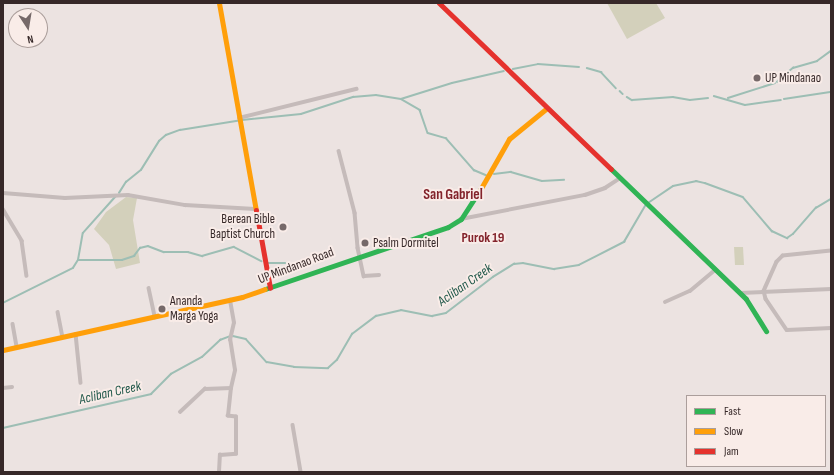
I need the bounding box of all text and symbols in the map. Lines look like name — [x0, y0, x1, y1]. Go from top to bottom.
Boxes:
north arrow — [8, 8, 48, 48]
text: N — [26, 32, 35, 46]
place label: UP Mindanao — [765, 70, 821, 86]
marker: UP Mindanao — [752, 73, 762, 83]
district label: San Gabriel — [423, 186, 483, 204]
place label: Berean Bible Baptist Church — [210, 212, 275, 243]
marker: Berean Bible Baptist Church — [278, 222, 288, 232]
district label: Purok 19 — [462, 230, 504, 246]
place label: Psalm Dormitel — [373, 235, 439, 251]
marker: Psalm Dormitel — [360, 238, 370, 248]
street label: UP Mindanao Road — [256, 244, 336, 288]
water label: Acliban Creek — [434, 260, 496, 310]
place label: Ananda Marga Yoga — [170, 294, 218, 325]
marker: Ananda Marga Yoga — [157, 304, 167, 314]
water label: Acliban Creek — [78, 378, 142, 408]
legend — [686, 395, 826, 467]
text: Fast — [724, 404, 741, 419]
text: Slow — [724, 424, 743, 439]
text: Jam — [724, 444, 739, 459]

